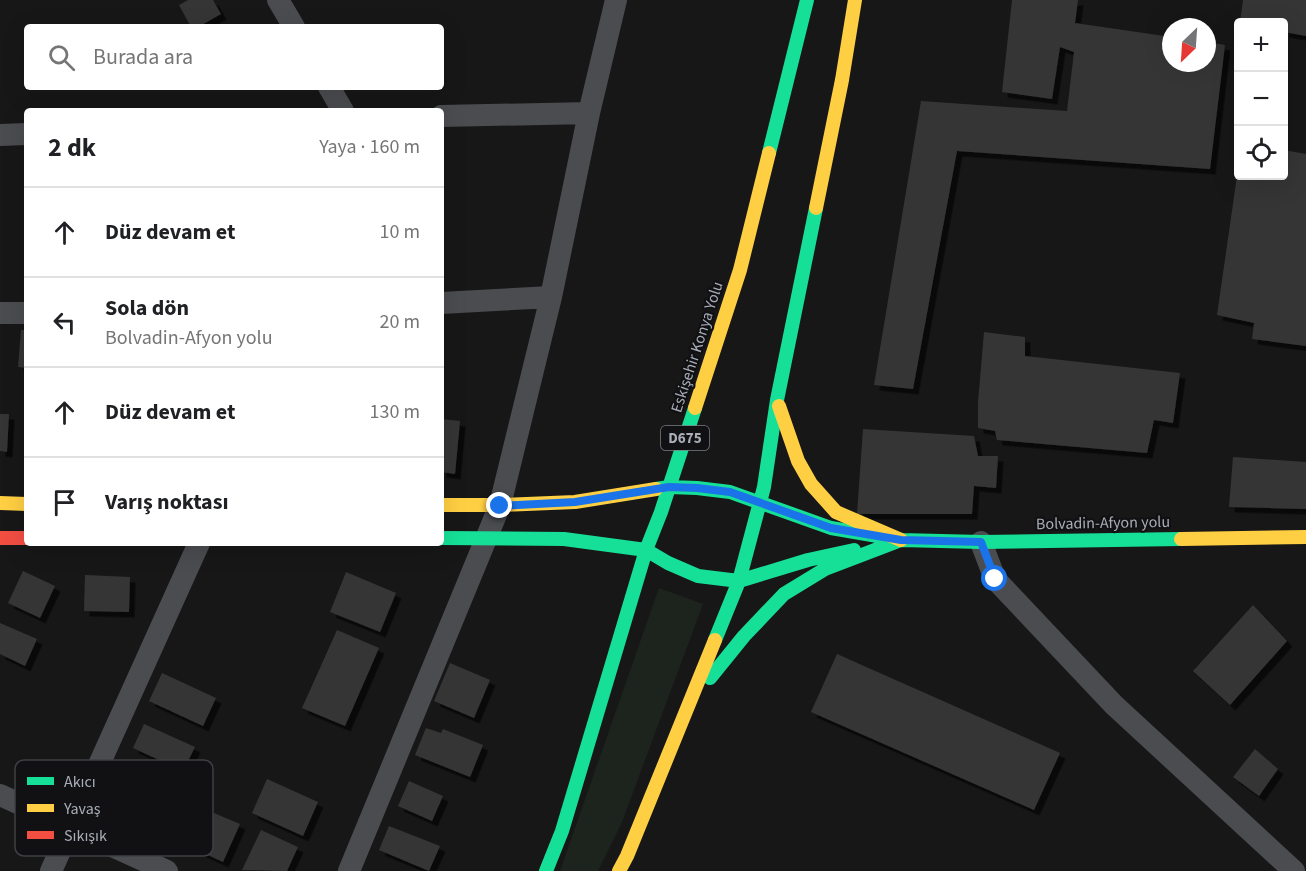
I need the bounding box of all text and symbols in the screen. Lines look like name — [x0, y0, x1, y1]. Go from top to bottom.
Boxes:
north arrow — [1162, 18, 1216, 72]
map controls — [1234, 18, 1288, 180]
button: + — [1234, 18, 1288, 72]
search box — [24, 24, 444, 90]
icon: search — [45, 41, 78, 74]
text: Burada ara — [93, 41, 193, 73]
button: − — [1234, 72, 1288, 126]
button: locate — [1234, 126, 1288, 180]
text: 2 dk — [48, 129, 96, 166]
text: Yaya · 160 m — [319, 133, 420, 161]
icon: ahead — [48, 216, 81, 249]
text: Düz devam et — [105, 216, 235, 248]
text: 10 m — [380, 218, 420, 246]
street label: Eskişehir Konya Yolu — [665, 279, 729, 415]
text: Sola dön — [105, 292, 189, 324]
icon: left — [48, 306, 81, 339]
text: 20 m — [380, 308, 420, 336]
text: Bolvadin-Afyon yolu — [105, 324, 273, 352]
icon: ahead — [48, 396, 81, 429]
text: Düz devam et — [105, 396, 235, 428]
text: 130 m — [370, 398, 420, 426]
road number: D675 — [661, 426, 709, 450]
icon: arrive — [48, 486, 81, 519]
text: Varış noktası — [105, 486, 229, 518]
route end — [486, 492, 512, 518]
street label: Bolvadin-Afyon yolu — [1036, 511, 1170, 535]
route start — [981, 565, 1007, 591]
legend — [15, 760, 213, 856]
text: Akıcı — [64, 771, 96, 793]
text: Yavaş — [63, 798, 101, 820]
text: Sıkışık — [64, 825, 107, 847]

